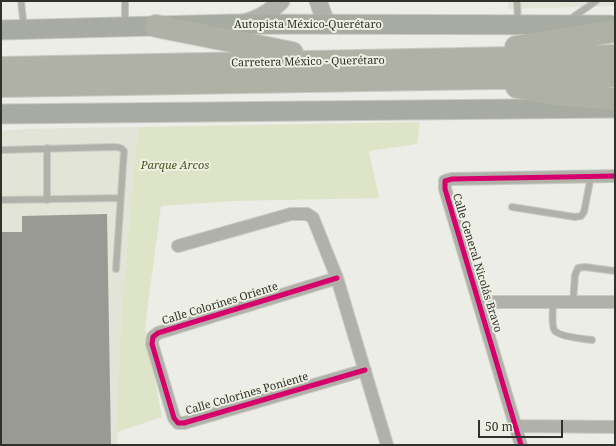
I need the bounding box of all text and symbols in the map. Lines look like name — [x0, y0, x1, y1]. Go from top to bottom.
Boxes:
street label: Autopista México-Querétaro — [234, 18, 382, 32]
street label: Carretera México - Querétaro — [231, 54, 385, 70]
park label: Parque Arcos — [141, 159, 209, 173]
street label: Calle General Nicolás Bravo — [450, 192, 504, 334]
street label: Calle Colorines Oriente — [160, 280, 280, 328]
street label: Calle Colorines Poniente — [184, 370, 310, 418]
scale bar — [480, 412, 565, 438]
text: 50 m — [485, 418, 513, 435]

